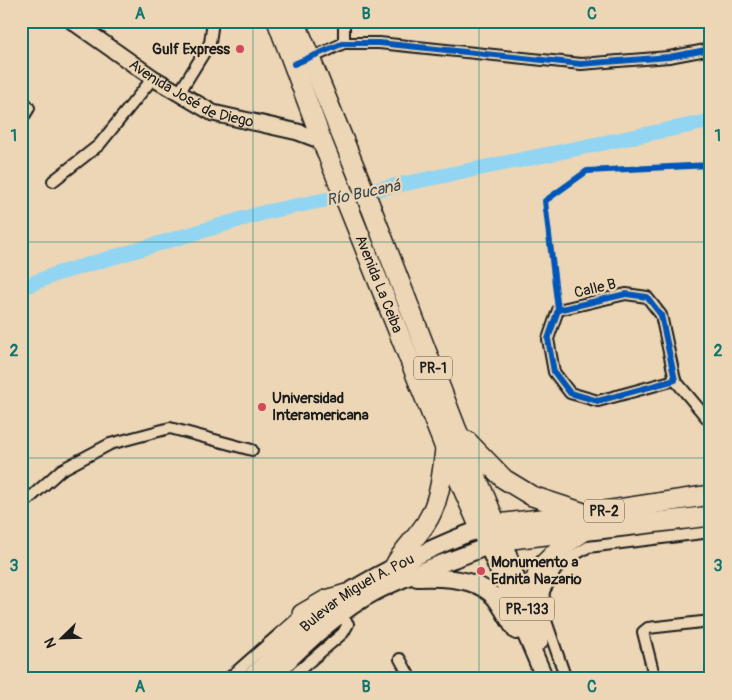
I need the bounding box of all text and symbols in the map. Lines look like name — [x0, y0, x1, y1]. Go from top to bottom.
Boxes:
text: A — [135, 4, 146, 24]
text: B — [361, 4, 371, 24]
text: C — [587, 4, 597, 24]
place label: Gulf Express — [152, 40, 230, 59]
marker: Gulf Express — [234, 43, 246, 55]
street label: Avenida José de Diego — [125, 55, 255, 132]
text: 1 — [11, 126, 17, 146]
text: 1 — [715, 126, 721, 146]
water label: Río Bucaná — [325, 175, 403, 211]
street label: Avenida La Ceiba — [351, 232, 407, 336]
street label: Calle B — [572, 274, 618, 303]
text: 2 — [10, 341, 19, 361]
text: 2 — [714, 341, 723, 361]
road number: PR-1 — [414, 356, 452, 379]
place label: Universidad Interamericana — [272, 389, 369, 425]
marker: Universidad Interamericana — [256, 401, 268, 413]
road number: PR-2 — [584, 500, 624, 522]
street label: Bulevar Miguel A. Pou — [296, 549, 417, 636]
place label: Monumento a Ednita Nazario — [491, 553, 582, 589]
text: 3 — [10, 556, 19, 576]
text: 3 — [714, 556, 723, 576]
marker: Monumento a Ednita Nazario — [475, 565, 487, 577]
road number: PR-133 — [500, 598, 554, 620]
north arrow — [38, 612, 88, 662]
text: N — [41, 635, 60, 651]
text: A — [135, 677, 146, 697]
text: B — [361, 677, 371, 697]
text: C — [587, 677, 597, 697]

